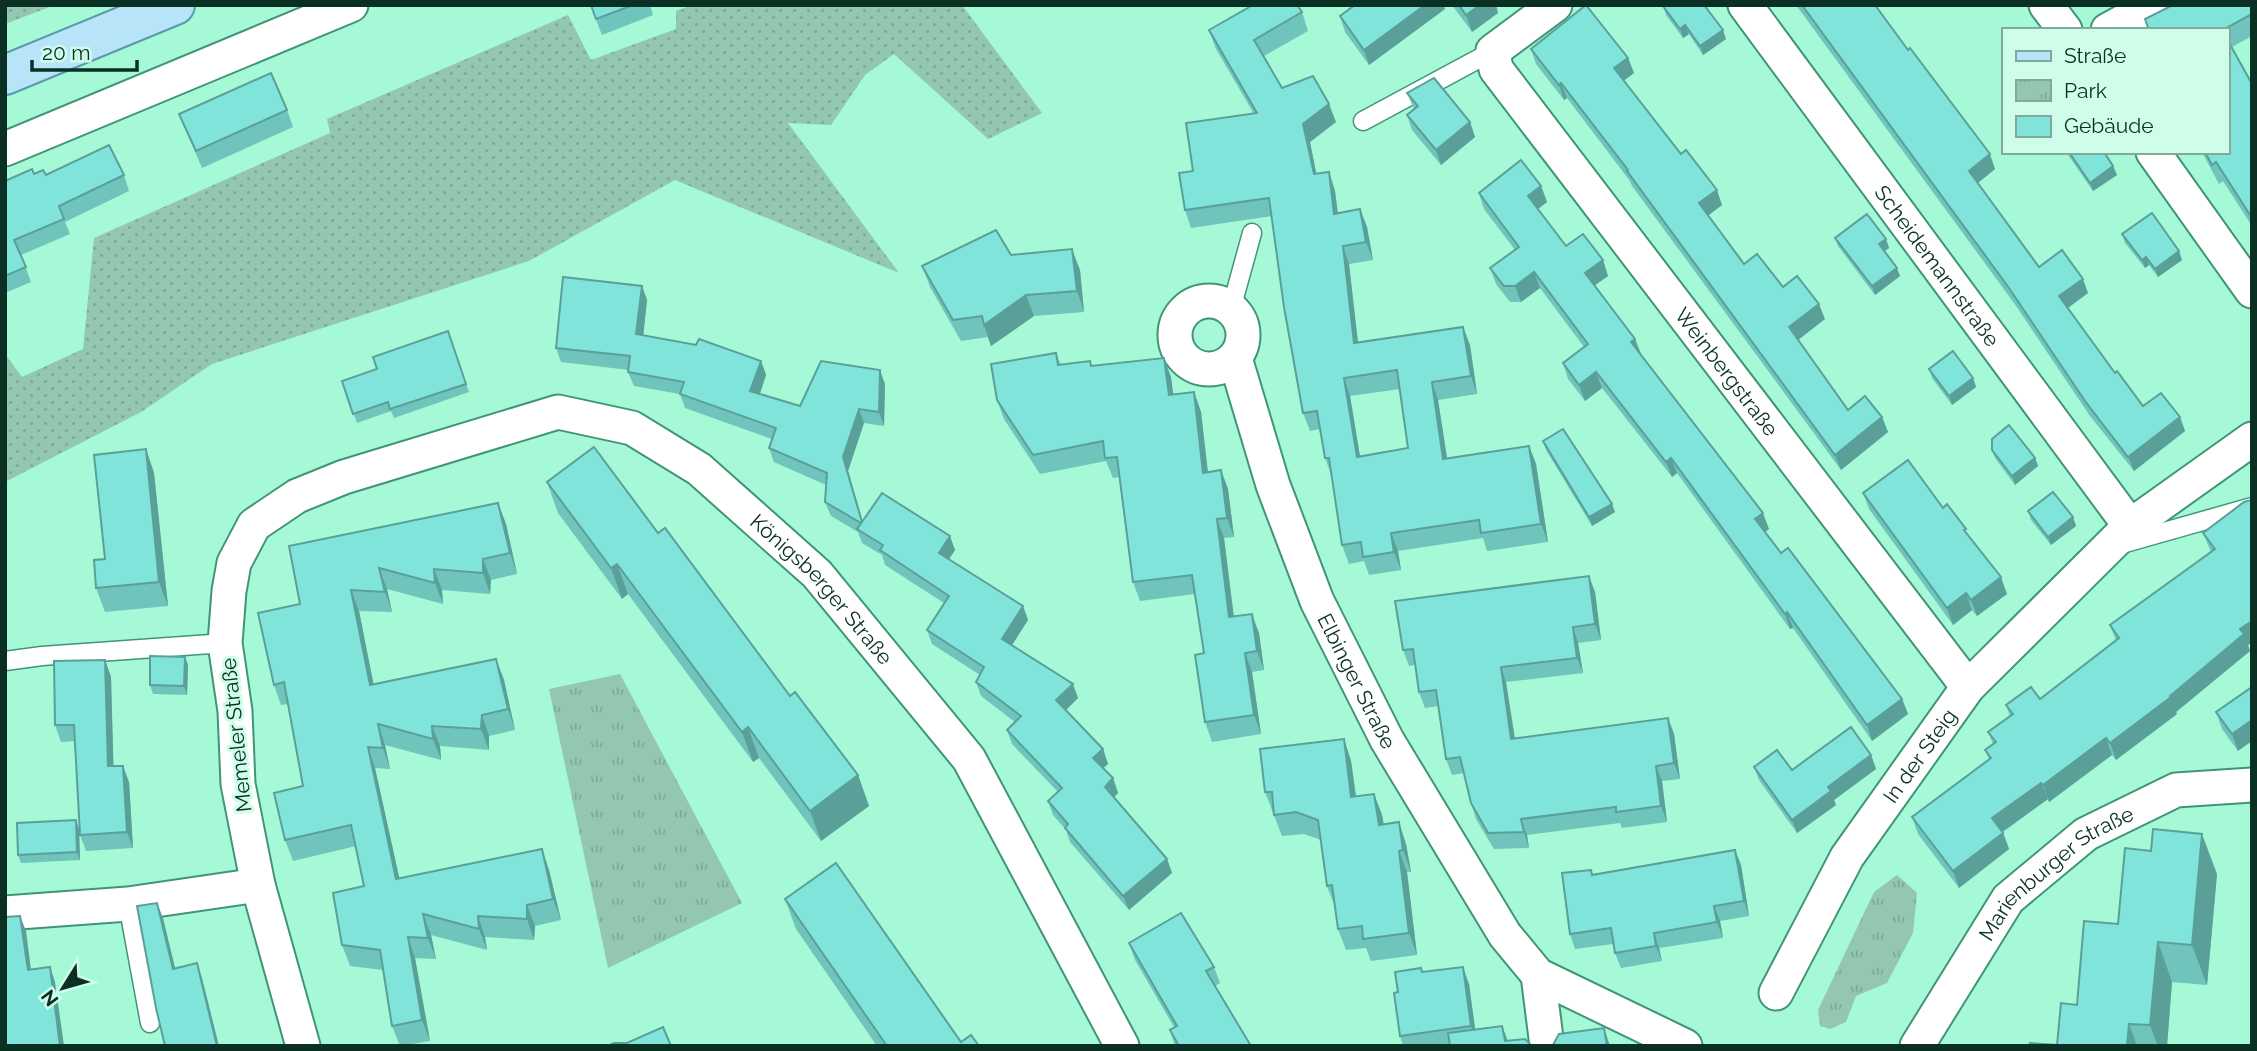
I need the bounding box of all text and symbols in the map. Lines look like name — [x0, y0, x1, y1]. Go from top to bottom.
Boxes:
scale bar — [32, 28, 136, 72]
legend — [2002, 28, 2229, 154]
text: 20 m — [42, 40, 90, 65]
text: Straße — [2064, 43, 2126, 68]
text: Park — [2064, 78, 2107, 103]
text: Gebäude — [2064, 113, 2154, 138]
street label: Scheidemannstraße — [1870, 180, 2005, 351]
street label: Weinbergstraße — [1670, 302, 1784, 441]
street label: Königsberger Straße — [745, 508, 898, 669]
street label: Elbinger Straße — [1313, 609, 1402, 753]
street label: Memeler Straße — [215, 657, 257, 813]
street label: In der Steig — [1877, 704, 1961, 807]
street label: Marienburger Straße — [1973, 800, 2137, 945]
north arrow — [28, 953, 98, 1023]
text: N — [36, 986, 63, 1011]

